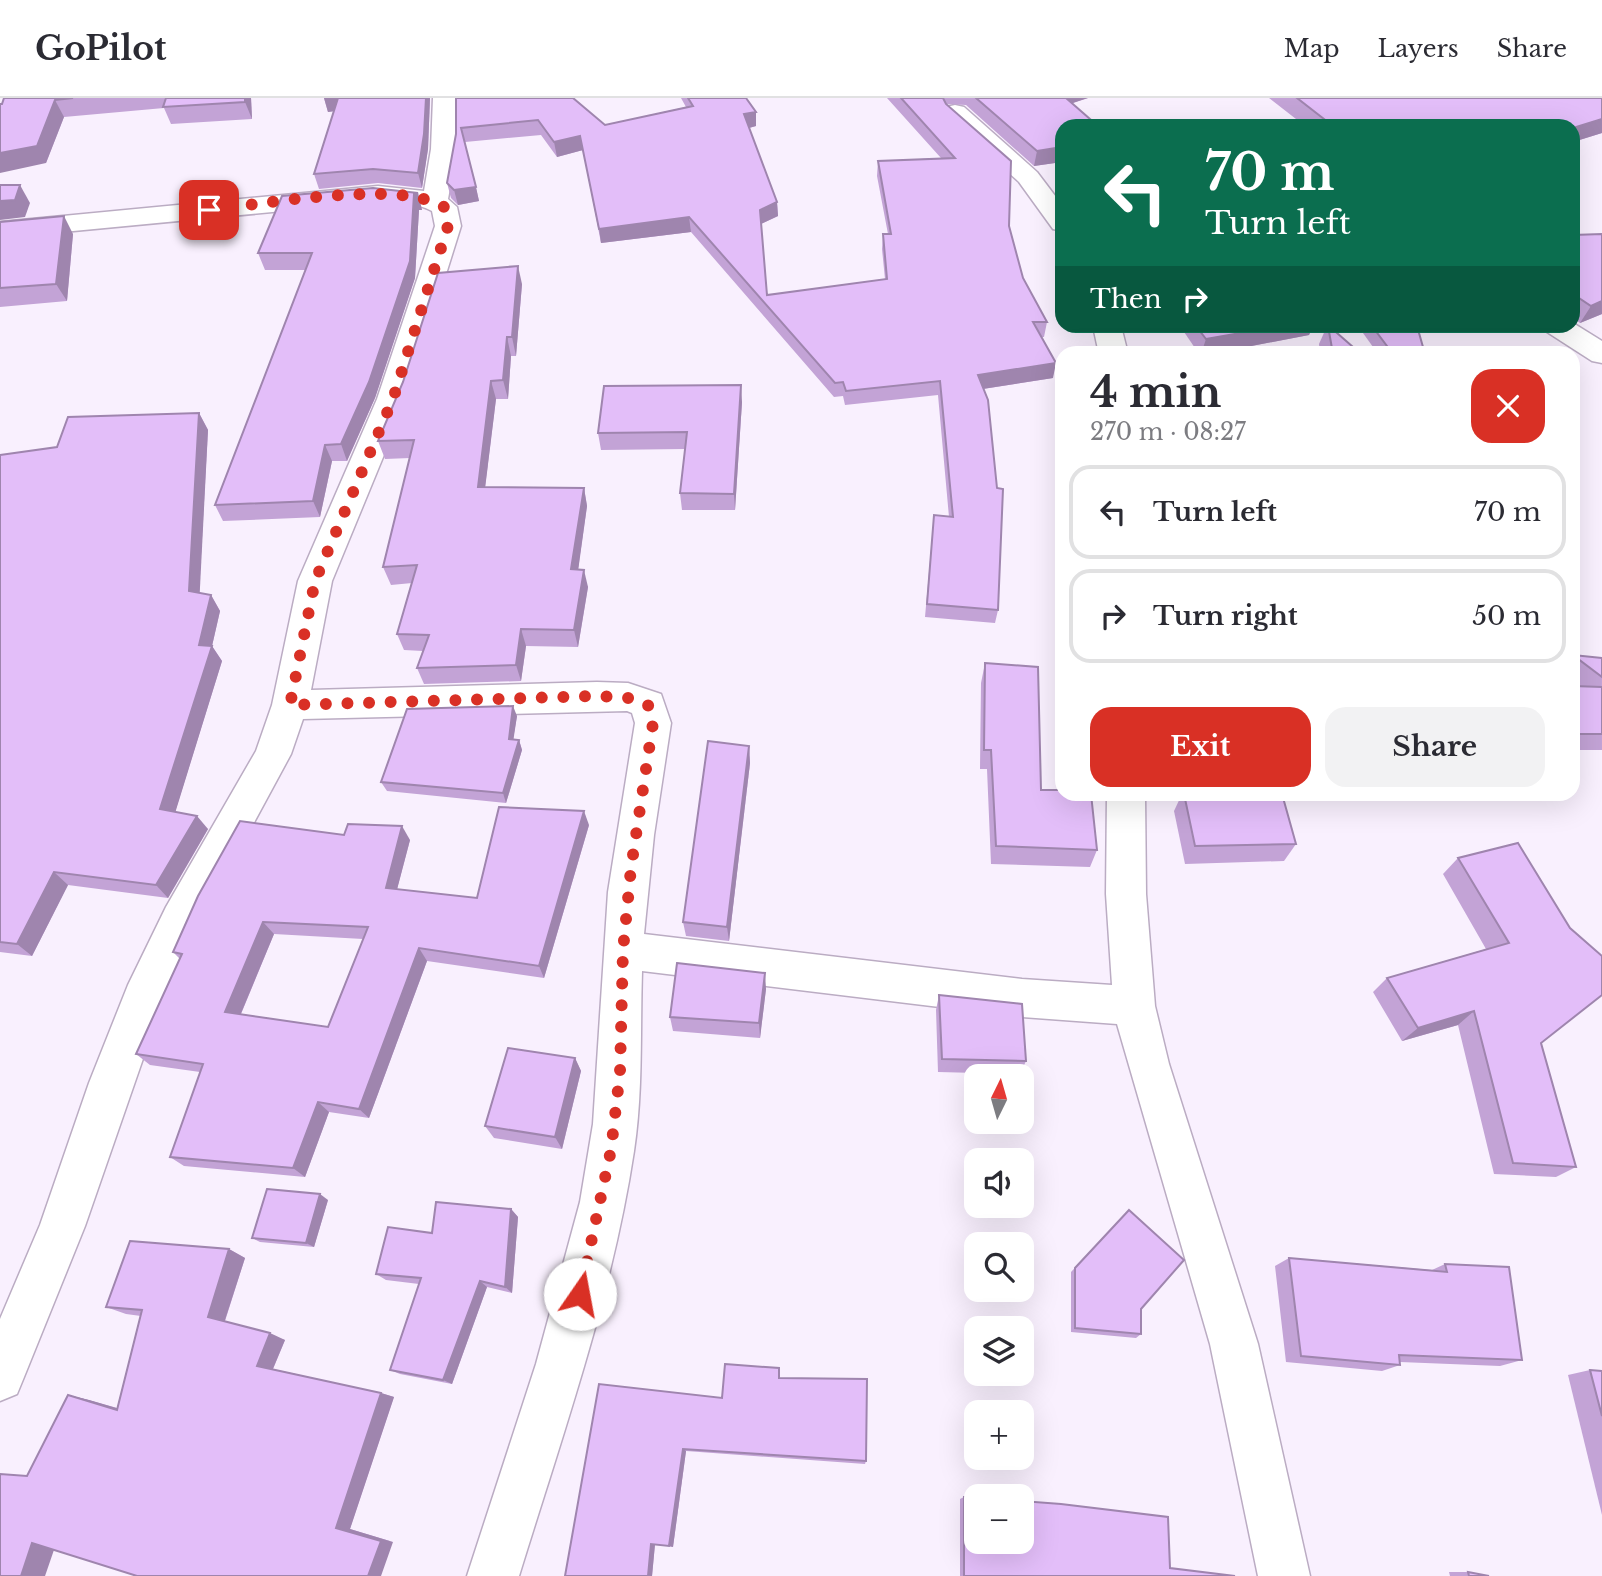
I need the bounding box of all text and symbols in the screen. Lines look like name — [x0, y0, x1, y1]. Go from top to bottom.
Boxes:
text: GoPilot — [35, 28, 167, 69]
text: Map — [1284, 34, 1340, 63]
text: Layers — [1378, 34, 1459, 63]
text: Share — [1497, 34, 1567, 63]
text: 70 m — [1205, 142, 1335, 203]
icon: left — [1090, 147, 1181, 238]
pin — [179, 180, 239, 240]
icon: arrive — [190, 191, 228, 229]
text: Turn left — [1205, 203, 1351, 243]
icon: right — [1176, 280, 1214, 318]
text: Then — [1090, 283, 1162, 315]
text: 4 min — [1090, 366, 1221, 418]
button: close — [1471, 369, 1545, 443]
text: 270 m · 08:27 — [1090, 418, 1246, 446]
icon: left — [1094, 493, 1132, 531]
text: Turn left — [1153, 496, 1277, 528]
text: 70 m — [1474, 496, 1541, 528]
icon: right — [1094, 597, 1132, 635]
text: Turn right — [1153, 600, 1298, 632]
text: 50 m — [1472, 600, 1541, 632]
button: Exit — [1090, 707, 1311, 787]
button: Share — [1325, 707, 1545, 787]
north arrow — [964, 1064, 1034, 1134]
map controls — [964, 1064, 1034, 1554]
button: sound — [964, 1148, 1034, 1218]
button: search — [964, 1232, 1034, 1302]
position arrow — [543, 1257, 617, 1331]
button: layers — [964, 1316, 1034, 1386]
button: + — [964, 1400, 1034, 1470]
button: − — [964, 1484, 1034, 1554]

